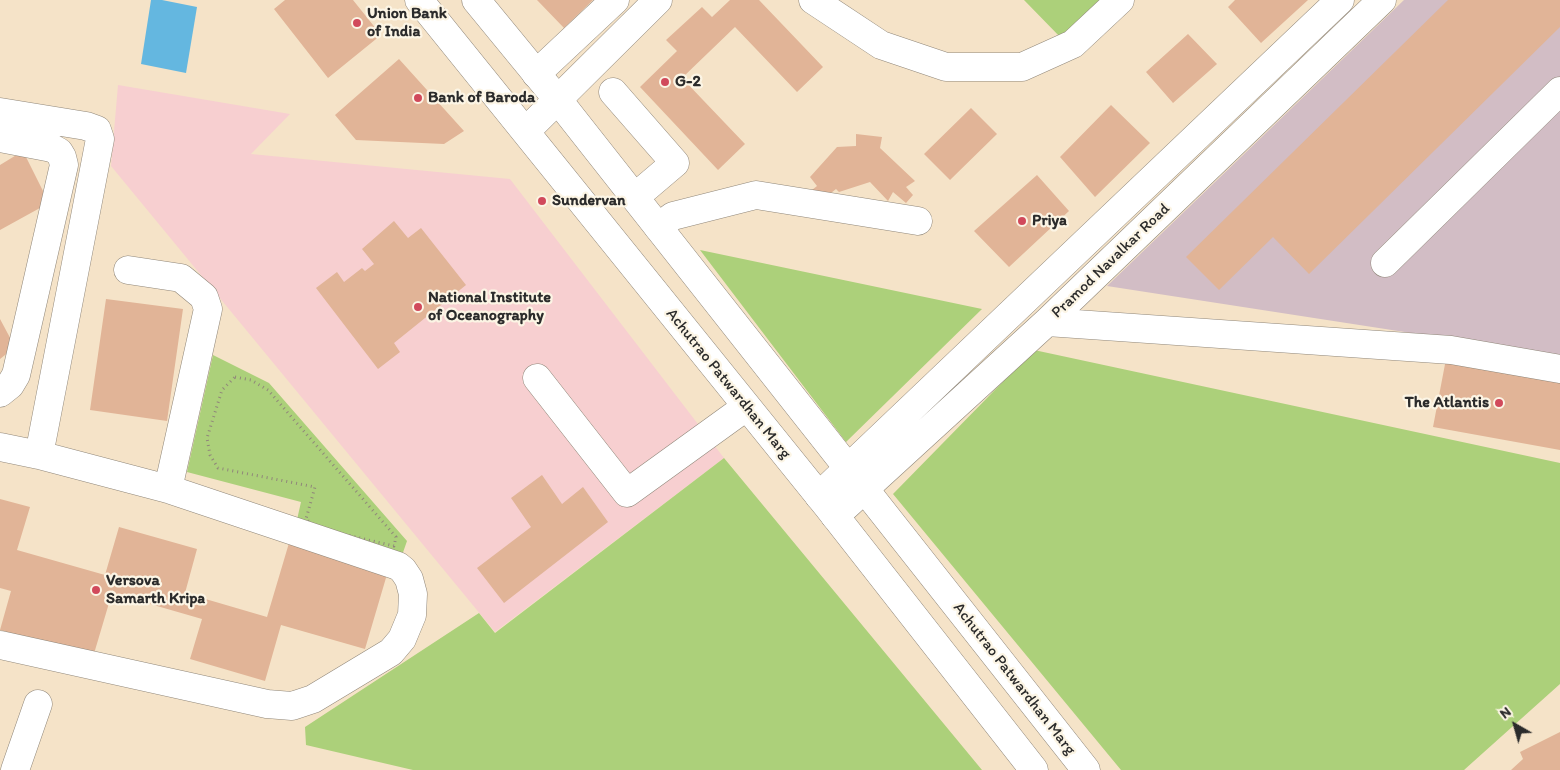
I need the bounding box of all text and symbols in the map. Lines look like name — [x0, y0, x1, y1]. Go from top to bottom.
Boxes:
place label: Union Bank of India — [367, 4, 447, 42]
marker: Union Bank of India — [351, 17, 363, 29]
place label: G-2 — [675, 72, 701, 92]
marker: G-2 — [659, 76, 671, 88]
place label: Bank of Baroda — [428, 88, 535, 108]
marker: Bank of Baroda — [412, 92, 424, 104]
place label: Sundervan — [552, 191, 626, 211]
marker: Sundervan — [536, 195, 548, 207]
street label: Pramod Navalkar Road — [1048, 200, 1174, 322]
place label: Priya — [1032, 211, 1067, 231]
marker: Priya — [1016, 215, 1028, 227]
place label: National Institute of Oceanography — [428, 288, 551, 326]
marker: National Institute of Oceanography — [412, 301, 424, 313]
street label: Achutrao Patwardhan Marg — [661, 305, 795, 463]
place label: The Atlantis — [1405, 393, 1489, 413]
marker: The Atlantis — [1493, 397, 1505, 409]
place label: Versova Samarth Kripa — [106, 571, 205, 609]
marker: Versova Samarth Kripa — [90, 584, 102, 596]
street label: Achutrao Patwardhan Marg — [949, 599, 1079, 759]
north arrow — [1490, 700, 1540, 750]
text: N — [1496, 703, 1514, 722]

